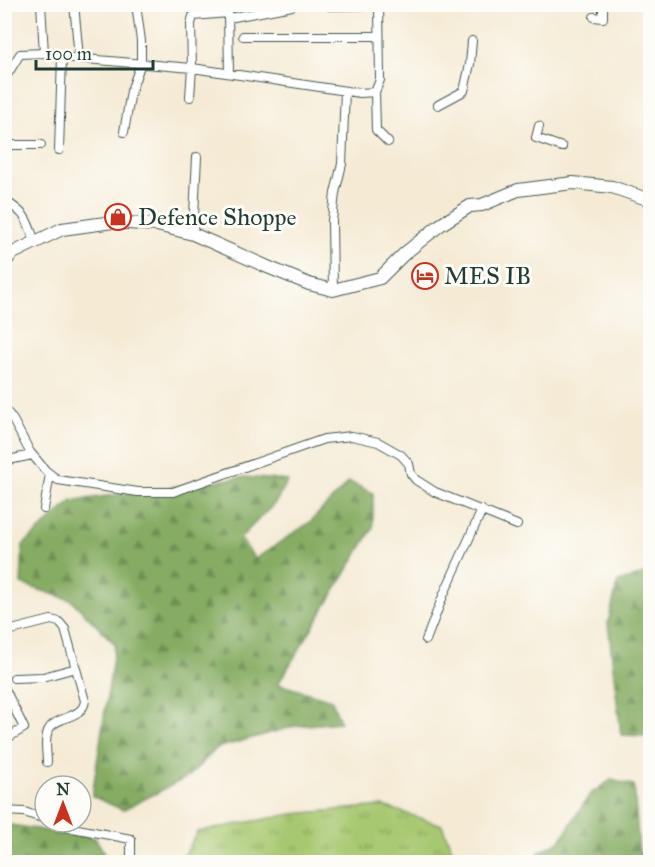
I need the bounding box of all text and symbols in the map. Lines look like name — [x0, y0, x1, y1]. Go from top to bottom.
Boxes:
scale bar — [36, 33, 153, 71]
text: 100 m — [45, 43, 92, 65]
shop icon: Defence Shoppe — [103, 202, 133, 232]
place label: Defence Shoppe — [138, 202, 296, 232]
hotel icon: MES IB — [410, 261, 440, 291]
place label: MES IB — [444, 261, 531, 291]
north arrow — [33, 774, 93, 834]
text: N — [56, 780, 70, 799]

